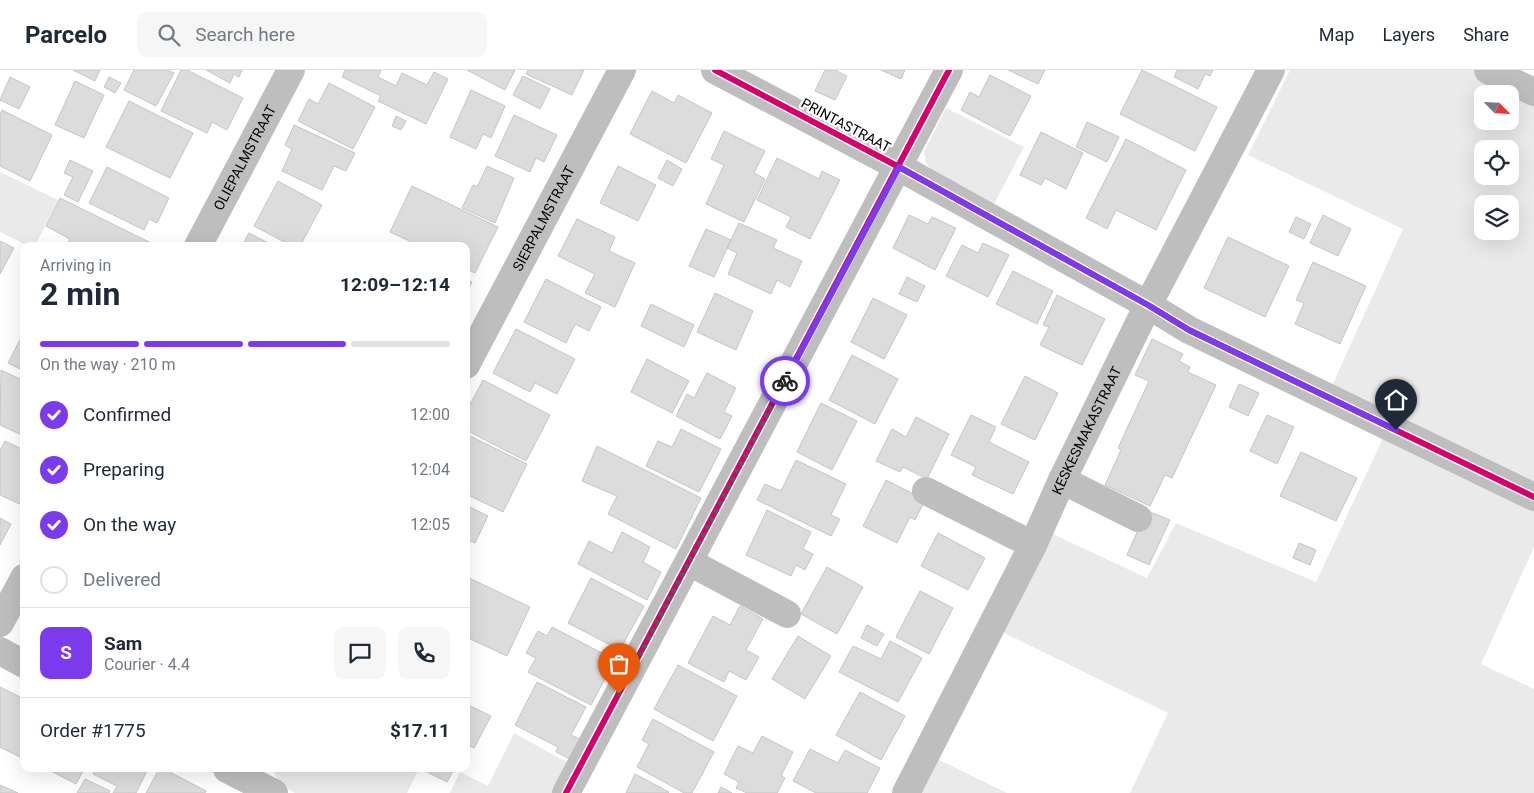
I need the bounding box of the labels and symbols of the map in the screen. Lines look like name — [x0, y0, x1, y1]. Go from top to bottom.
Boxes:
north arrow — [1474, 85, 1519, 130]
street label: PRINTASTRAAT — [799, 95, 894, 156]
street label: OLIEPALMSTRAAT — [210, 102, 279, 213]
street label: SIERPALMSTRAAT — [509, 162, 578, 274]
courier — [760, 356, 810, 406]
street label: KESKESMAKASTRAAT — [1049, 363, 1125, 497]
pin — [1375, 379, 1417, 430]
pin — [598, 643, 640, 694]

